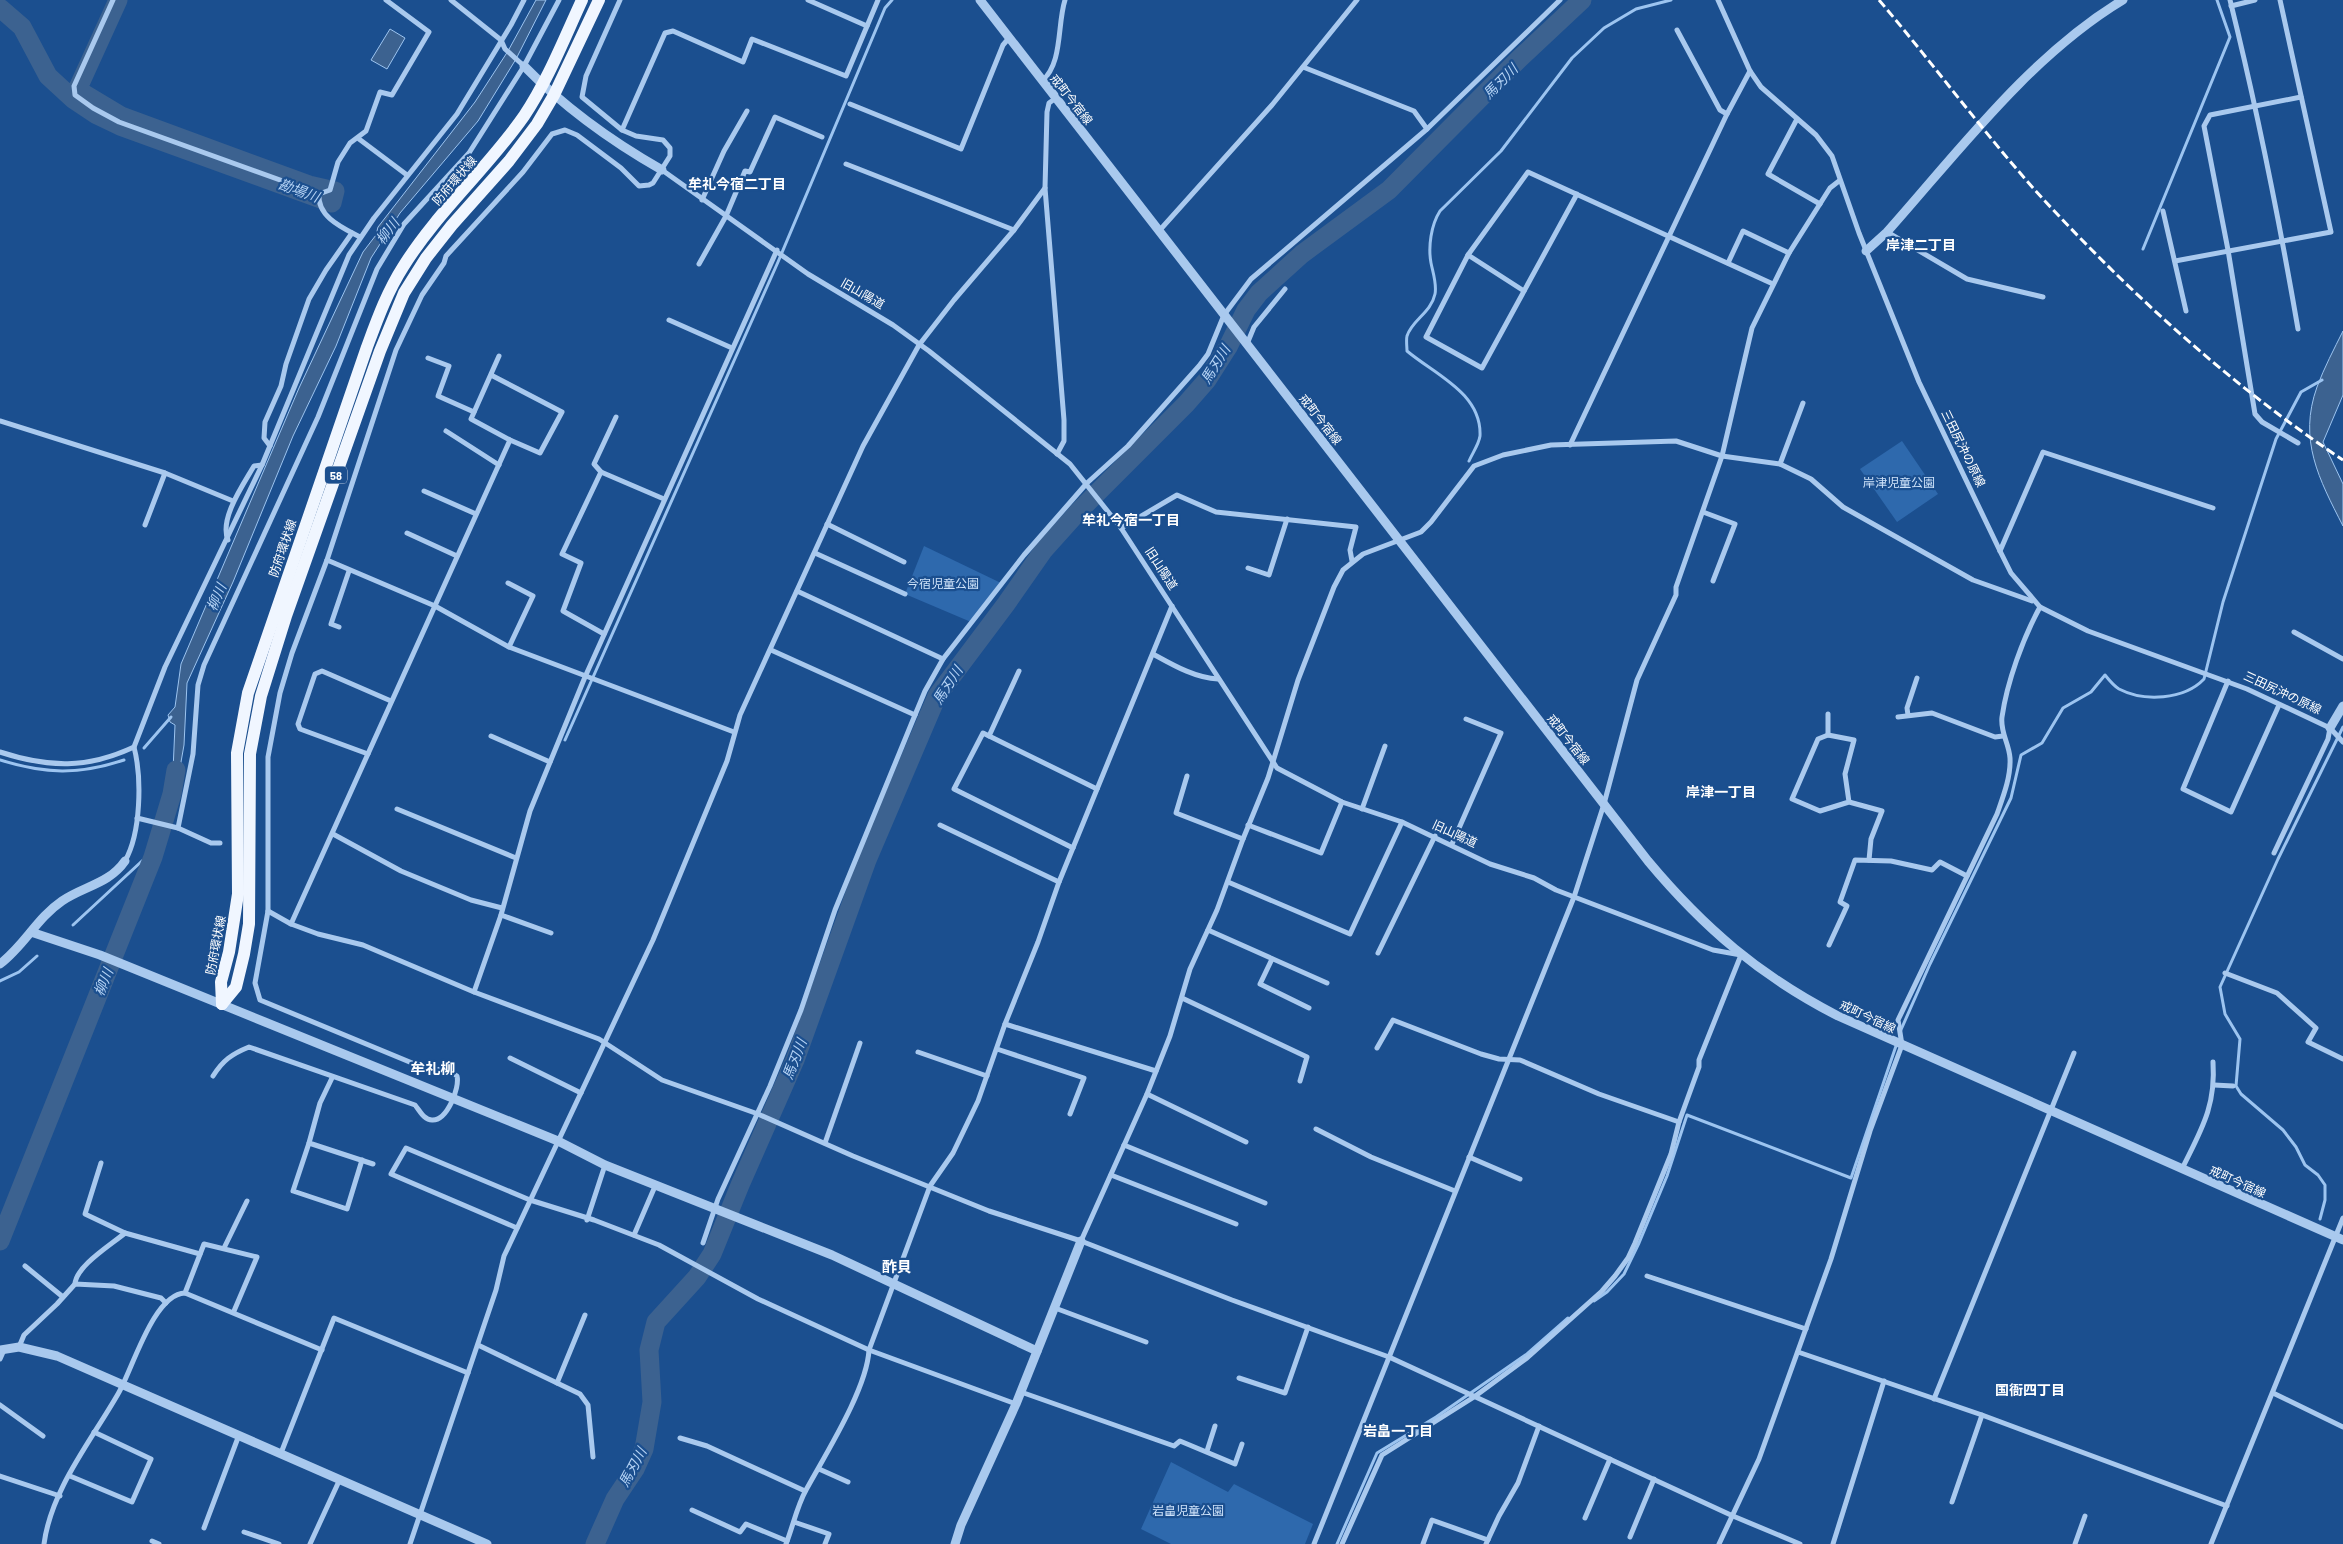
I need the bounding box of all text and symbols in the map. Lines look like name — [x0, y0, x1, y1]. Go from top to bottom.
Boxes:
water label: 馬刃川 — [1479, 59, 1522, 102]
street label: 戒町今宿線 — [1048, 71, 1096, 127]
street label: 防府環状線 — [429, 153, 479, 207]
water label: 勘場川 — [276, 175, 324, 206]
district label: 牟礼今宿二丁目 — [688, 175, 786, 192]
water label: 柳川 — [372, 213, 403, 247]
district label: 岸津二丁目 — [1886, 236, 1956, 253]
street label: 旧山陽道 — [839, 275, 887, 311]
water label: 馬刃川 — [1197, 340, 1234, 386]
street label: 戒町今宿線 — [1297, 391, 1345, 447]
street label: 三田尻沖の原線 — [1939, 407, 1989, 489]
road number: 58 — [325, 466, 347, 484]
park label: 岸津児童公園 — [1863, 475, 1935, 489]
district label: 牟礼今宿一丁目 — [1082, 511, 1180, 528]
street label: 防府環状線 — [266, 517, 298, 579]
street label: 旧山陽道 — [1143, 544, 1181, 592]
park label: 今宿児童公園 — [907, 576, 979, 590]
water label: 柳川 — [203, 579, 230, 613]
water label: 馬刃川 — [928, 661, 967, 707]
street label: 三田尻沖の原線 — [2242, 668, 2324, 716]
street label: 戒町今宿線 — [1545, 711, 1593, 767]
district label: 岸津一丁目 — [1686, 783, 1756, 800]
street label: 旧山陽道 — [1430, 817, 1480, 849]
street label: 防府環状線 — [202, 914, 228, 976]
water label: 柳川 — [90, 964, 117, 998]
street label: 戒町今宿線 — [1838, 997, 1898, 1035]
water label: 馬刃川 — [779, 1034, 810, 1082]
district label: 牟礼柳 — [410, 1059, 456, 1077]
street label: 戒町今宿線 — [2208, 1162, 2268, 1200]
district label: 酢貝 — [882, 1257, 912, 1275]
district label: 国衙四丁目 — [1995, 1381, 2065, 1398]
district label: 岩畠一丁目 — [1363, 1422, 1433, 1439]
water label: 馬刃川 — [615, 1443, 650, 1490]
park label: 岩畠児童公園 — [1152, 1503, 1224, 1517]

